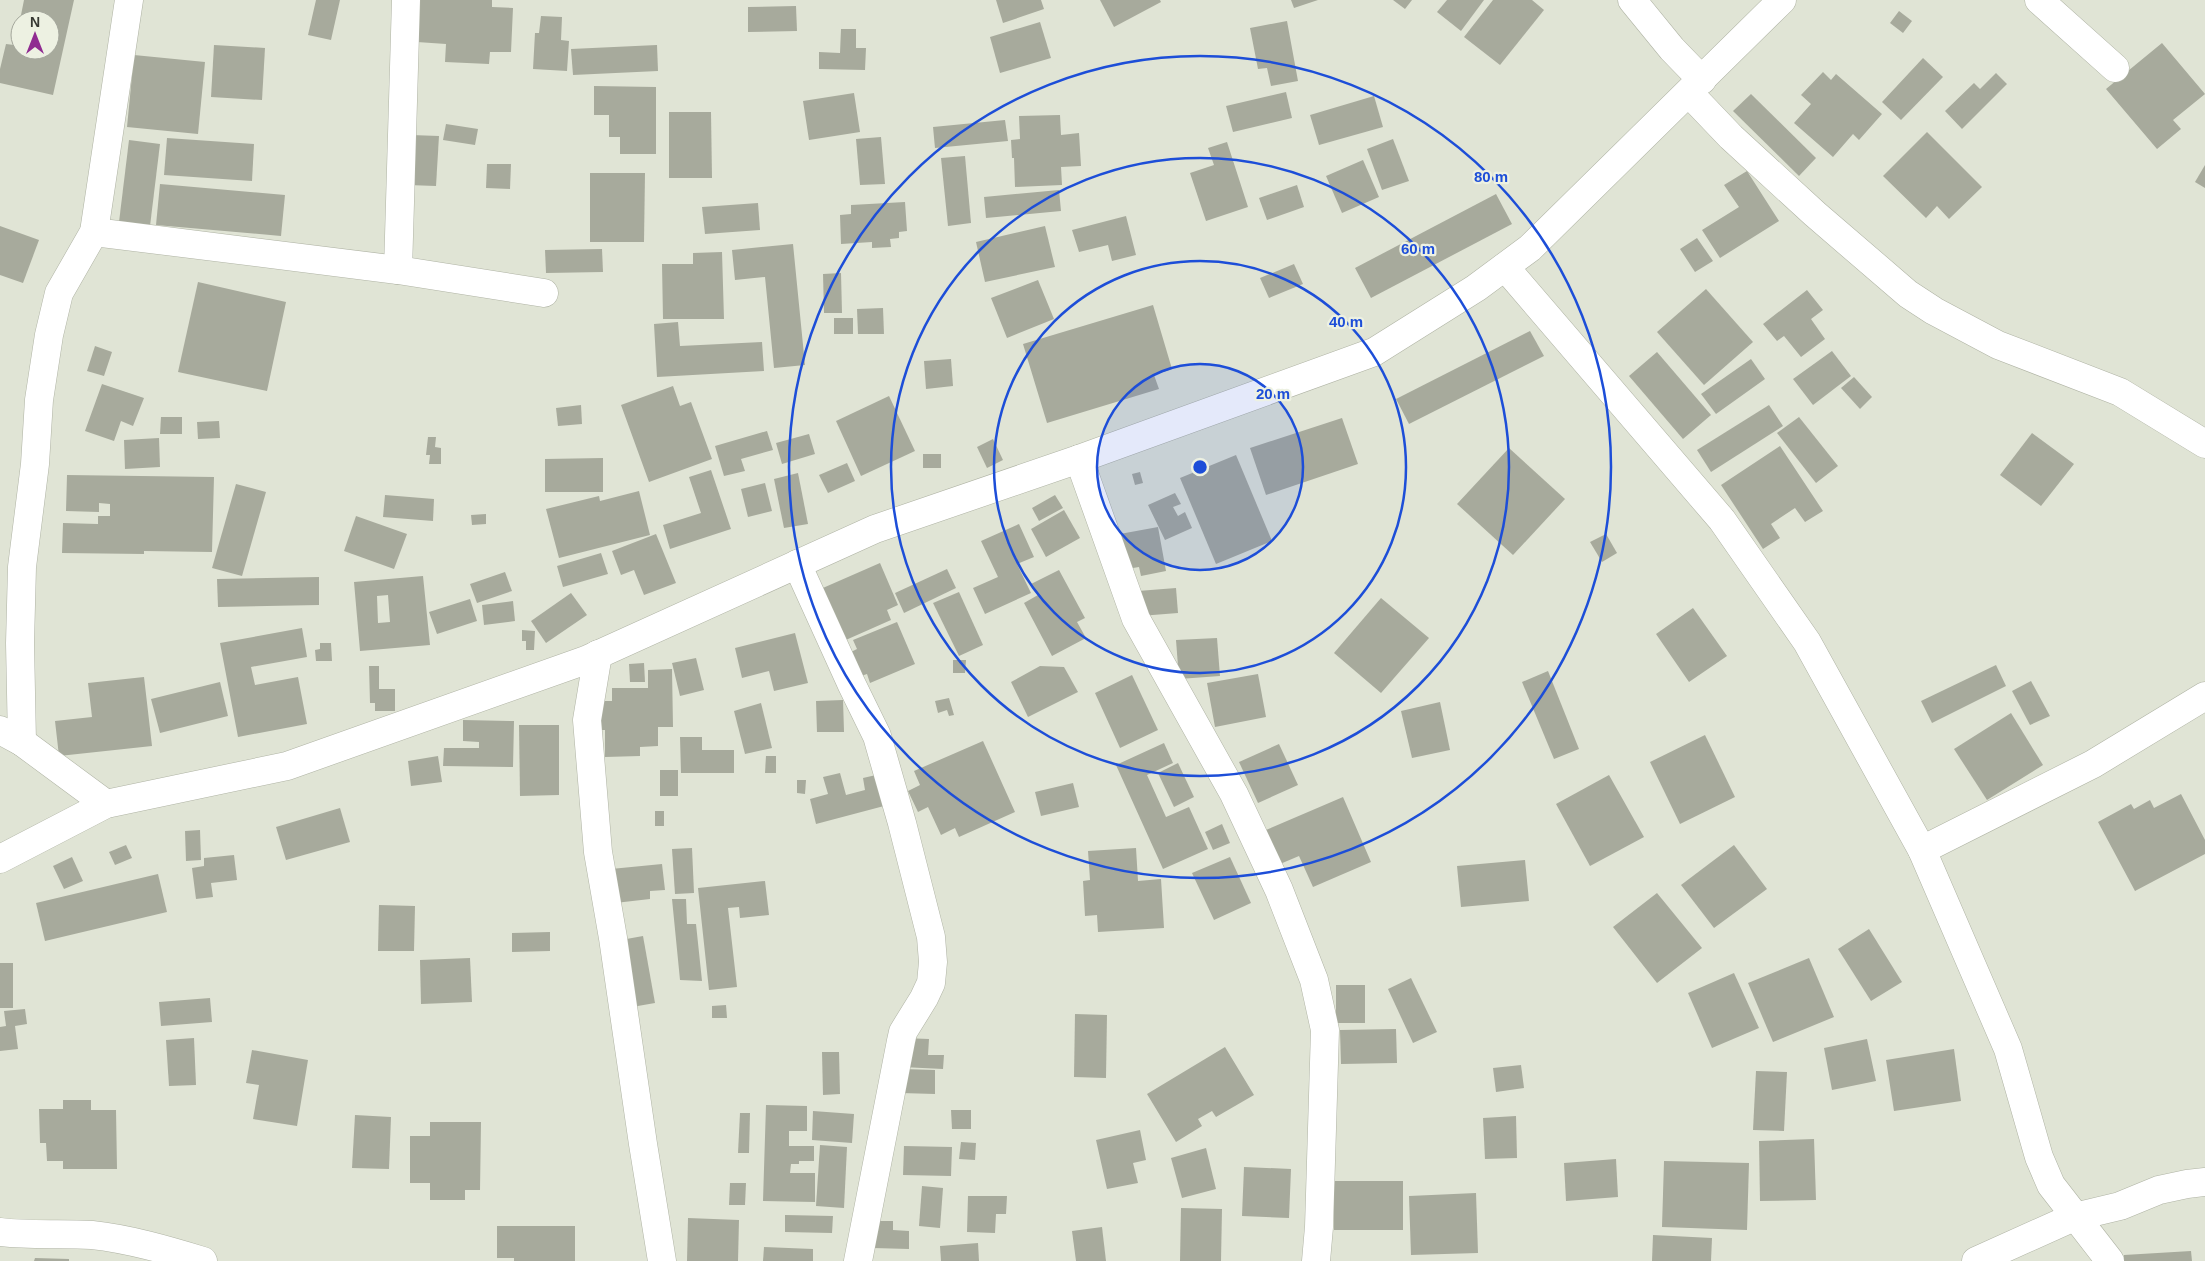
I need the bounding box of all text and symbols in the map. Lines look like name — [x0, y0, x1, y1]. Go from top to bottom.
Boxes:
north arrow — [10, 10, 60, 60]
text: N — [30, 14, 40, 30]
text: 80 m — [1474, 168, 1508, 185]
text: 60 m — [1401, 240, 1435, 257]
text: 40 m — [1329, 313, 1363, 330]
text: 20 m — [1256, 385, 1290, 402]
centre of rings — [1191, 458, 1209, 476]

